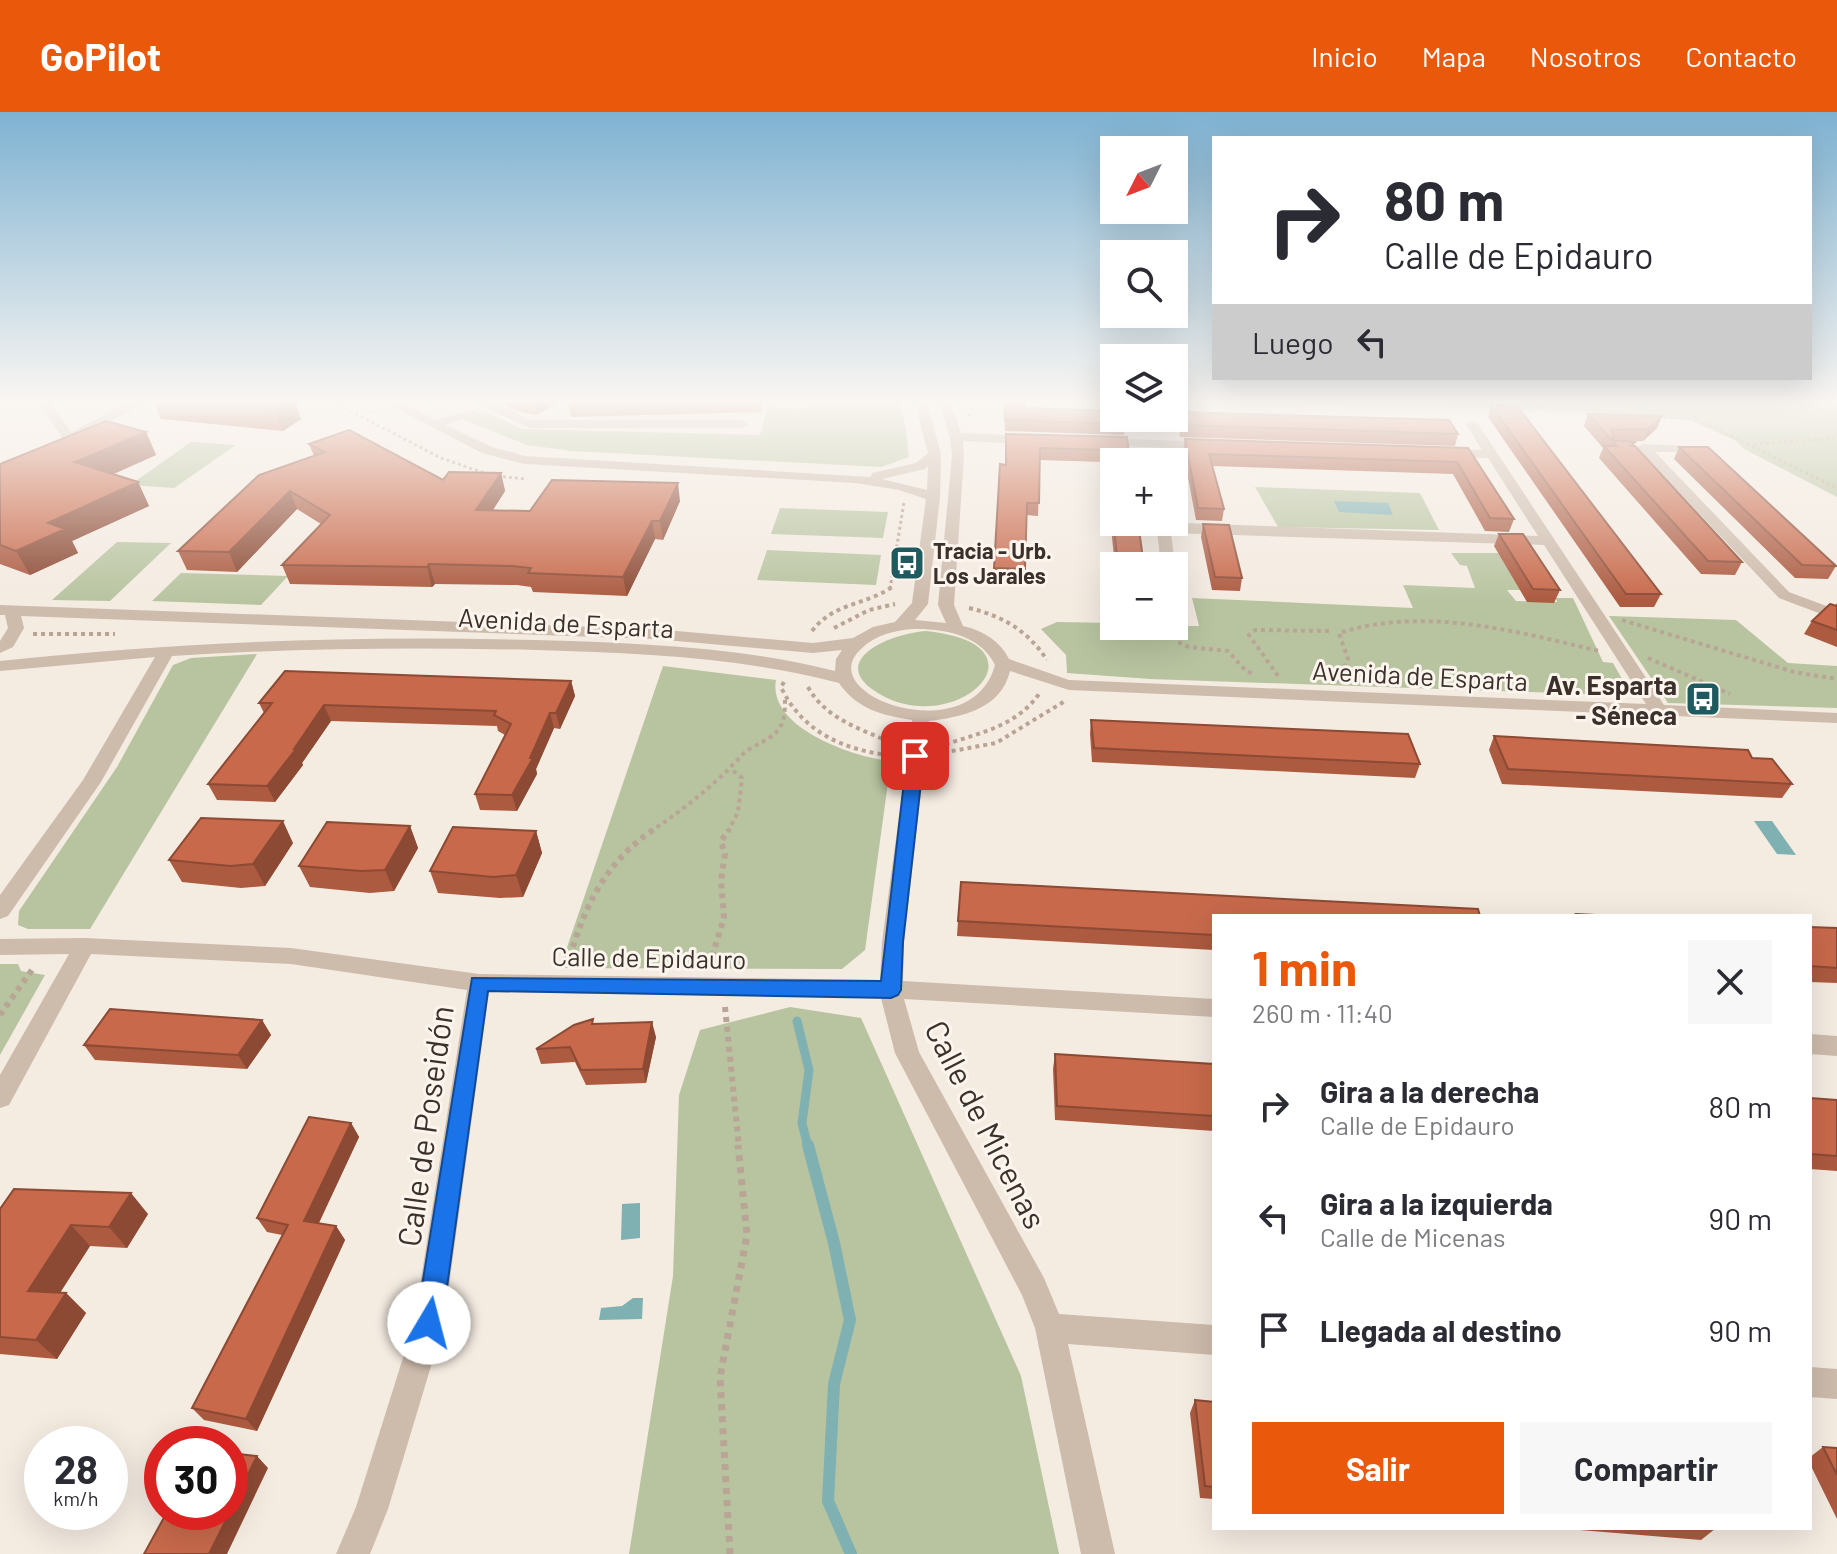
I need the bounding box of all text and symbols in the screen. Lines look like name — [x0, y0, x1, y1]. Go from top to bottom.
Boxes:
text: GoPilot — [40, 33, 161, 79]
text: Inicio — [1311, 39, 1378, 73]
text: Mapa — [1422, 39, 1486, 73]
text: Nosotros — [1530, 39, 1642, 73]
text: Contacto — [1686, 39, 1797, 73]
north arrow — [1100, 136, 1188, 224]
map controls — [1100, 136, 1188, 640]
text: 80 m — [1384, 165, 1504, 232]
icon: right — [1252, 168, 1356, 272]
text: Calle de Epidauro — [1384, 233, 1654, 276]
button: search — [1100, 240, 1188, 328]
icon: left — [1350, 320, 1394, 364]
text: Luego — [1252, 324, 1334, 360]
button: layers — [1100, 344, 1188, 432]
button: + — [1100, 448, 1188, 536]
place label: Tracia - Urb. Los Jarales — [933, 537, 1052, 588]
bus stop icon: Tracia - Urb. Los Jarales — [888, 544, 926, 582]
button: − — [1100, 552, 1188, 640]
street label: Avenida de Esparta — [457, 601, 675, 643]
street label: Avenida de Esparta — [1311, 654, 1529, 696]
place label: Av. Esparta - Séneca — [1546, 669, 1677, 730]
bus stop icon: Av. Esparta - Séneca — [1684, 680, 1722, 718]
pin — [881, 722, 949, 790]
icon: arrive — [893, 734, 937, 778]
text: 1 min — [1252, 938, 1357, 996]
street label: Calle de Epidauro — [551, 940, 747, 974]
button: close — [1688, 940, 1772, 1024]
text: 260 m · 11:40 — [1252, 997, 1393, 1028]
street label: Calle de Poseidón — [388, 1003, 460, 1249]
street label: Calle de Micenas — [918, 1014, 1056, 1234]
text: Gira a la derecha — [1320, 1073, 1539, 1109]
icon: right — [1252, 1084, 1296, 1128]
text: 80 m — [1709, 1088, 1772, 1124]
text: Calle de Epidauro — [1320, 1109, 1515, 1140]
text: Gira a la izquierda — [1320, 1185, 1553, 1221]
icon: left — [1252, 1196, 1296, 1240]
text: 90 m — [1709, 1200, 1772, 1236]
text: Calle de Micenas — [1320, 1221, 1505, 1252]
position arrow — [387, 1281, 471, 1365]
icon: arrive — [1252, 1308, 1296, 1352]
text: Llegada al destino — [1320, 1312, 1562, 1348]
text: 90 m — [1709, 1312, 1772, 1348]
button: Salir — [1252, 1422, 1504, 1514]
button: Compartir — [1520, 1422, 1772, 1514]
speed limit sign: 30 — [144, 1426, 248, 1530]
text: 28 — [54, 1444, 98, 1492]
text: km/h — [53, 1486, 99, 1510]

